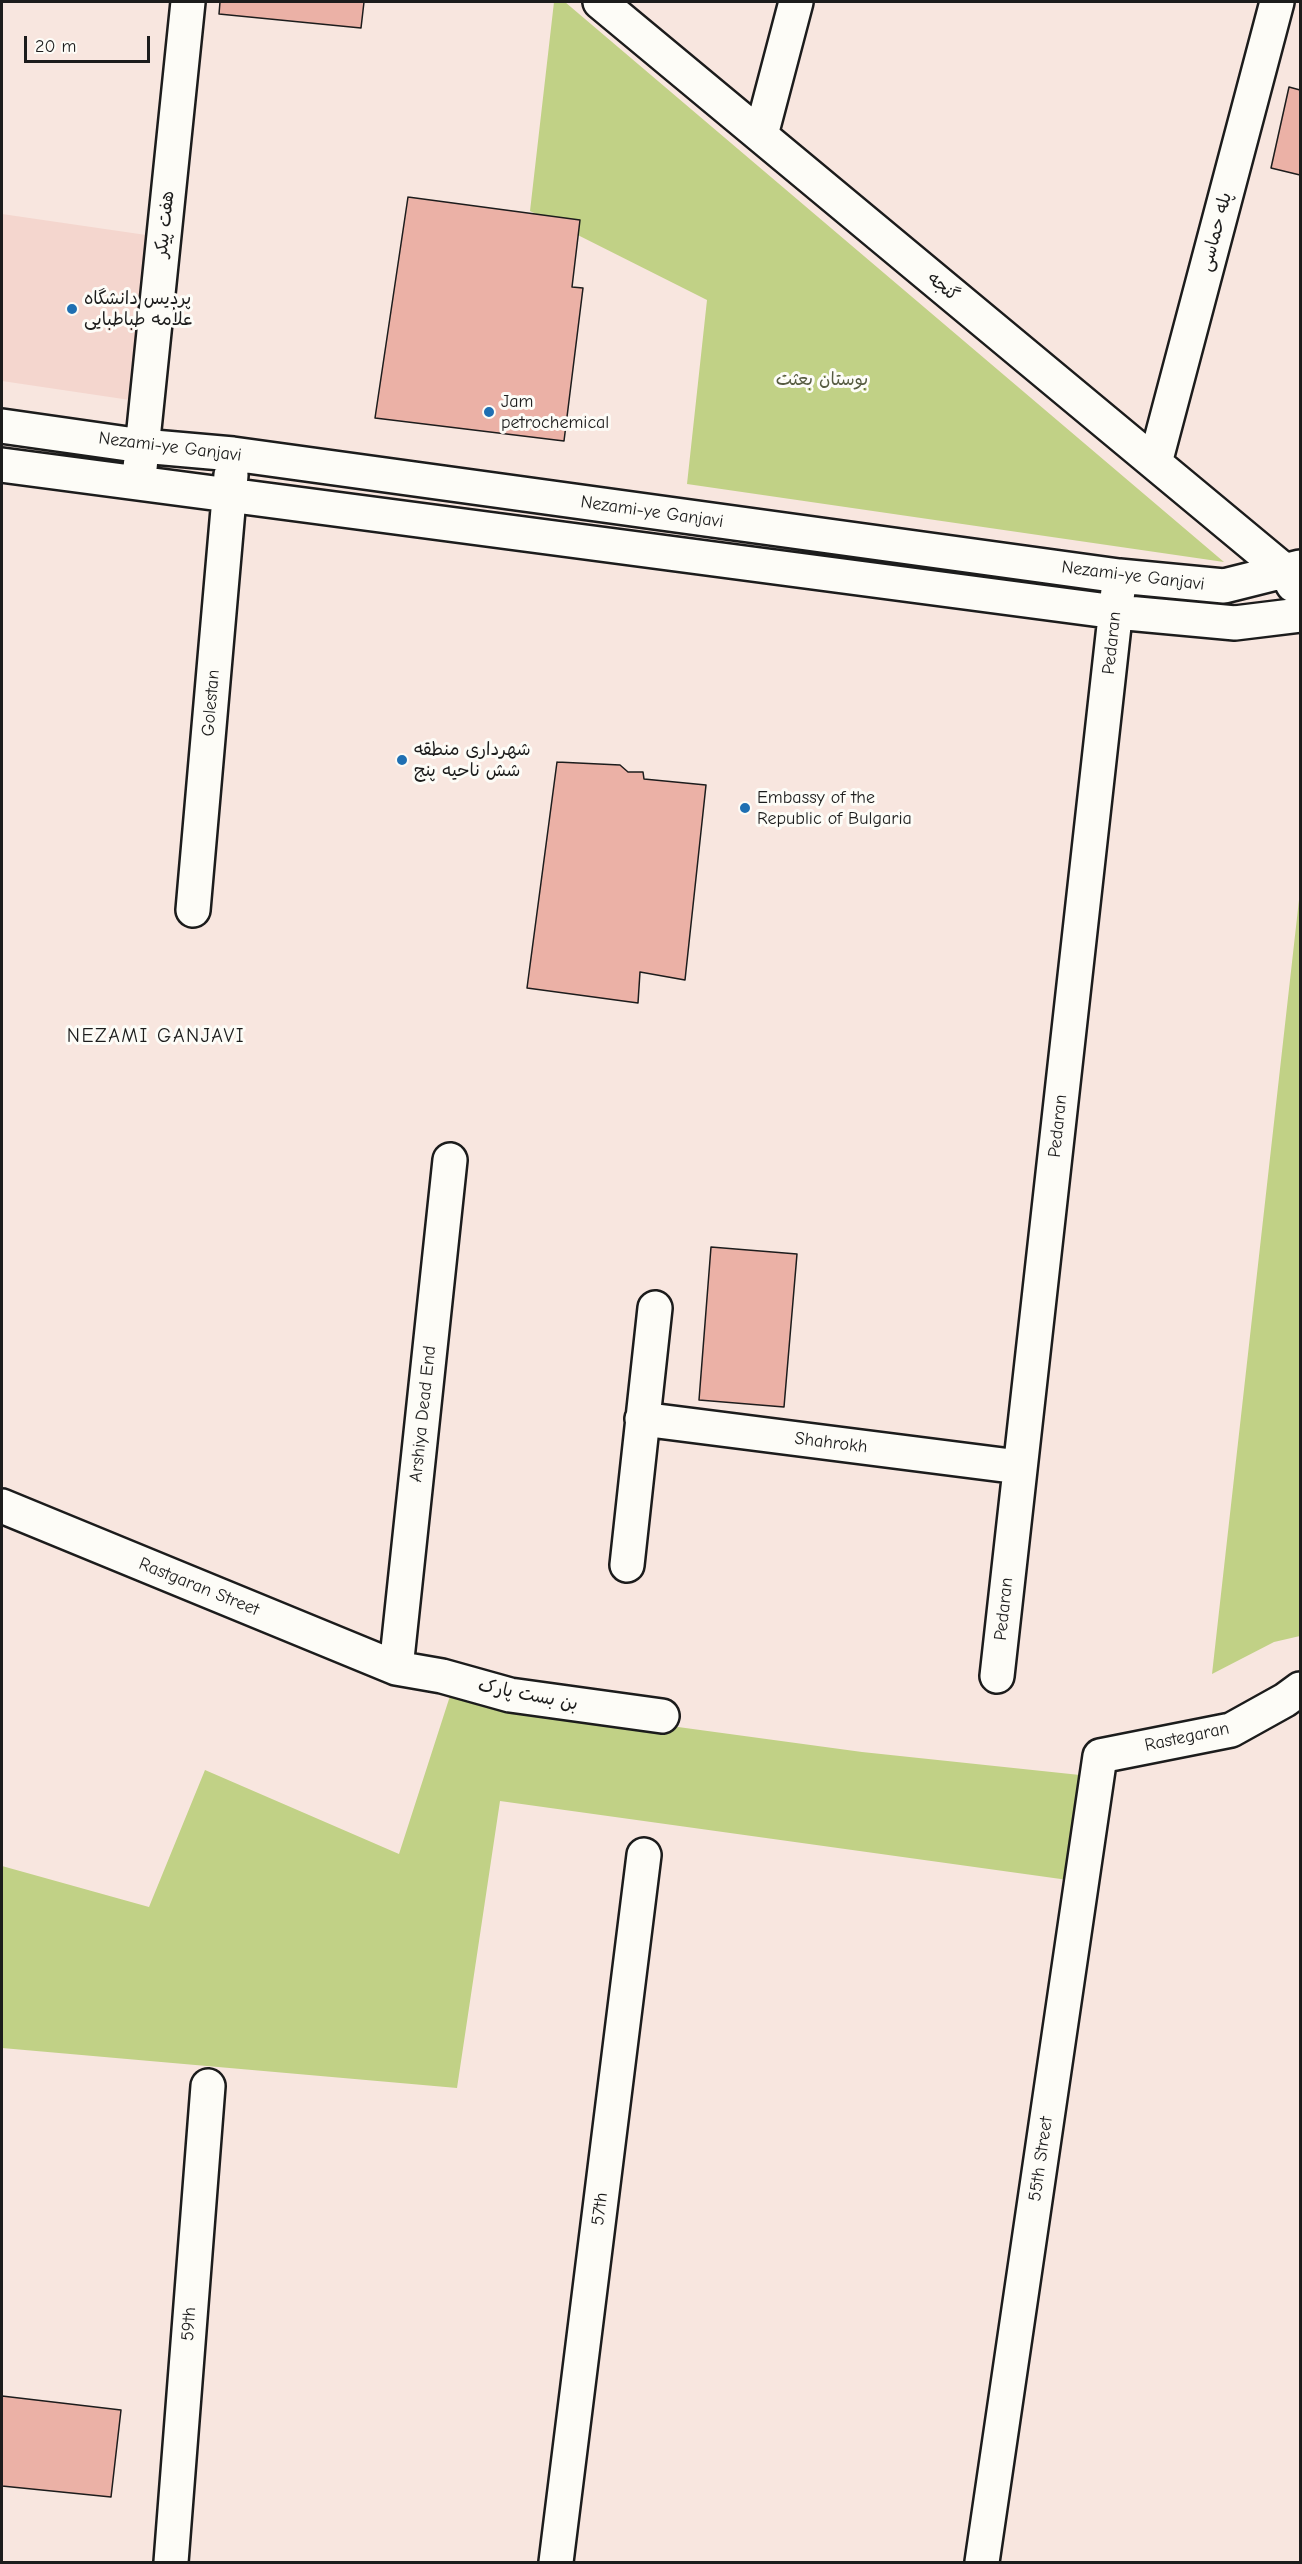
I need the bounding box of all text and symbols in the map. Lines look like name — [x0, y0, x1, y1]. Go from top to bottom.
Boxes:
scale bar — [27, 24, 153, 62]
text: 20 m — [35, 36, 76, 57]
street label: هفت پیکر — [151, 190, 179, 258]
street label: پله حماسی — [1195, 190, 1237, 274]
street label: گنجه — [923, 268, 963, 306]
place label: پردیس دانشگاه علامه طباطبایی — [84, 288, 194, 330]
marker: پردیس دانشگاه علامه طباطبایی — [65, 302, 79, 316]
park label: بوستان بعثت — [776, 369, 868, 391]
place label: Jam petrochemical — [501, 391, 609, 434]
marker: Jam petrochemical — [482, 405, 496, 419]
street label: Nezami-ye Ganjavi — [97, 428, 243, 466]
street label: Nezami-ye Ganjavi — [579, 491, 725, 533]
street label: Nezami-ye Ganjavi — [1060, 557, 1206, 595]
street label: Pedaran — [1098, 610, 1126, 676]
street label: Golestan — [197, 669, 225, 737]
place label: شهرداری منطقه شش ناحیه پنج — [414, 739, 531, 782]
marker: شهرداری منطقه شش ناحیه پنج — [395, 753, 409, 767]
place label: Embassy of the Republic of Bulgaria — [757, 787, 912, 830]
marker: Embassy of the Republic of Bulgaria — [738, 801, 752, 815]
district label: NEZAMI GANJAVI — [67, 1024, 245, 1048]
street label: Pedaran — [1044, 1093, 1072, 1159]
street label: Arshiya Dead End — [405, 1345, 441, 1483]
street label: Shahrokh — [793, 1428, 869, 1458]
street label: Rastgaran Street — [136, 1553, 262, 1621]
street label: Pedaran — [990, 1576, 1018, 1642]
street label: بن بست پارک — [476, 1675, 580, 1715]
street label: Rastegaran — [1143, 1718, 1231, 1756]
street label: 55th Street — [1024, 2115, 1058, 2203]
street label: 57th — [587, 2191, 613, 2227]
street label: 59th — [177, 2306, 201, 2342]

